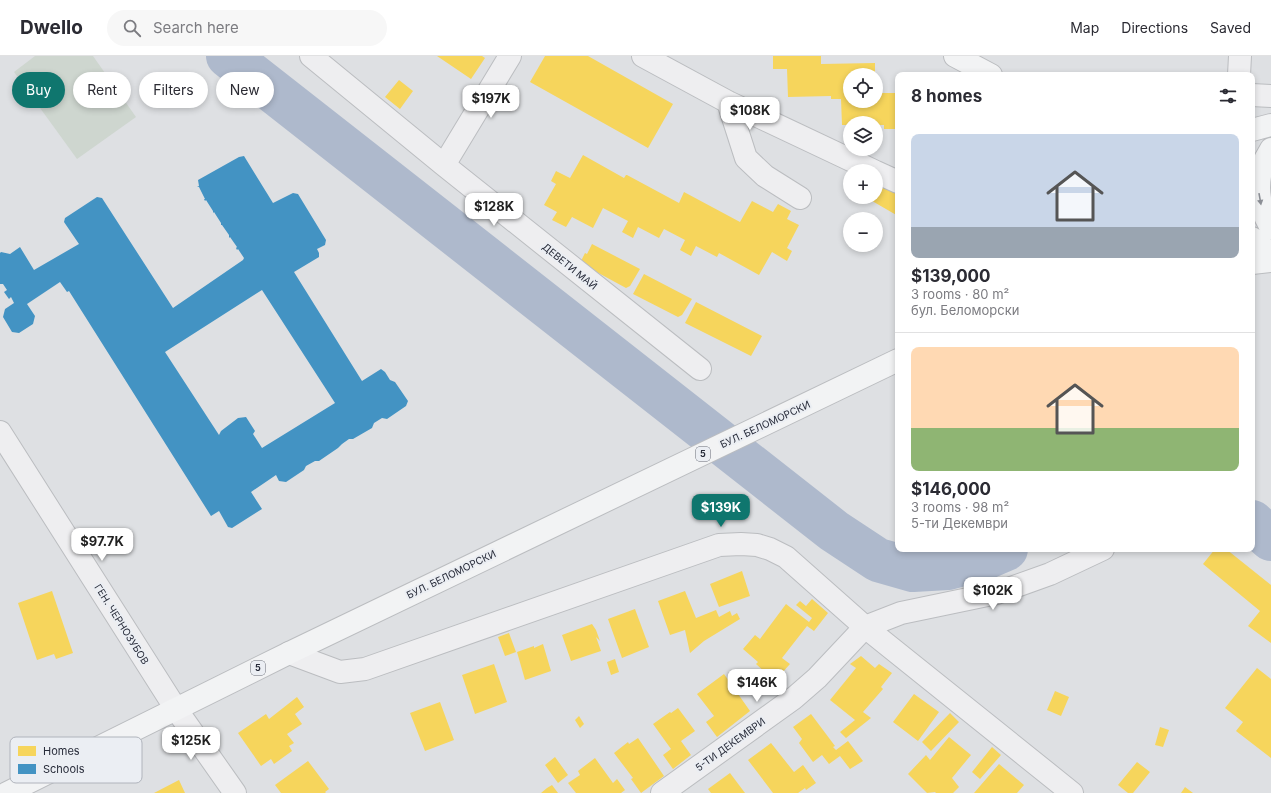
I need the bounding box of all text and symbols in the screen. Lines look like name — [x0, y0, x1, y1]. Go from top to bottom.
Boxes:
search box — [107, 10, 387, 46]
text: Dwello — [20, 16, 83, 39]
icon: search — [121, 17, 143, 39]
text: Search here — [153, 18, 239, 37]
text: Map — [1070, 19, 1099, 36]
text: Directions — [1121, 19, 1188, 36]
text: Saved — [1210, 19, 1251, 36]
map controls — [843, 68, 883, 252]
button: locate — [843, 68, 883, 108]
chip: Buy — [12, 72, 65, 108]
chip: Rent — [73, 72, 131, 108]
chip: Filters — [139, 72, 208, 108]
chip: New — [216, 72, 274, 108]
pin: $197K — [463, 85, 519, 119]
icon: filters — [1217, 85, 1239, 107]
text: 8 homes — [911, 86, 982, 106]
text: $197K — [471, 90, 511, 106]
pin: $108K — [722, 97, 778, 131]
text: $108K — [730, 102, 770, 118]
button: layers — [843, 116, 883, 156]
icon: home — [1039, 160, 1111, 232]
button: + — [843, 164, 883, 204]
pin: $128K — [466, 193, 522, 227]
one-way arrow — [1257, 193, 1263, 206]
text: $128K — [474, 198, 514, 214]
button: − — [843, 212, 883, 252]
street label: ДЕВЕТИ МАЙ — [540, 239, 600, 292]
text: $139,000 — [911, 266, 991, 286]
text: 3 rooms · 80 m² — [911, 286, 1009, 302]
text: бул. Беломорски — [911, 302, 1019, 318]
icon: home — [1039, 373, 1111, 445]
street label: БУЛ. БЕЛОМОРСКИ — [718, 398, 812, 450]
road number: 5 — [696, 447, 710, 461]
text: $146,000 — [911, 479, 991, 499]
pin: $139K — [693, 494, 749, 528]
text: $139K — [701, 499, 741, 515]
text: 3 rooms · 98 m² — [911, 499, 1009, 515]
text: 5-ти Декември — [911, 515, 1008, 531]
pin: $97.7K — [69, 528, 135, 562]
text: $97.7K — [80, 533, 124, 549]
street label: БУЛ. БЕЛОМОРСКИ — [404, 547, 498, 601]
pin: $102K — [965, 577, 1021, 611]
street label: ГЕН. ЧЕРНОЗУБОВ — [92, 582, 152, 666]
text: $102K — [973, 582, 1013, 598]
road number: 5 — [251, 661, 265, 675]
pin: $146K — [729, 669, 785, 703]
text: $146K — [737, 674, 777, 690]
street label: 5-ТИ ДЕКЕМВРИ — [693, 715, 767, 773]
pin: $125K — [163, 727, 219, 761]
text: $125K — [171, 732, 211, 748]
legend — [10, 737, 142, 783]
text: Homes — [43, 744, 80, 758]
text: Schools — [43, 762, 85, 776]

